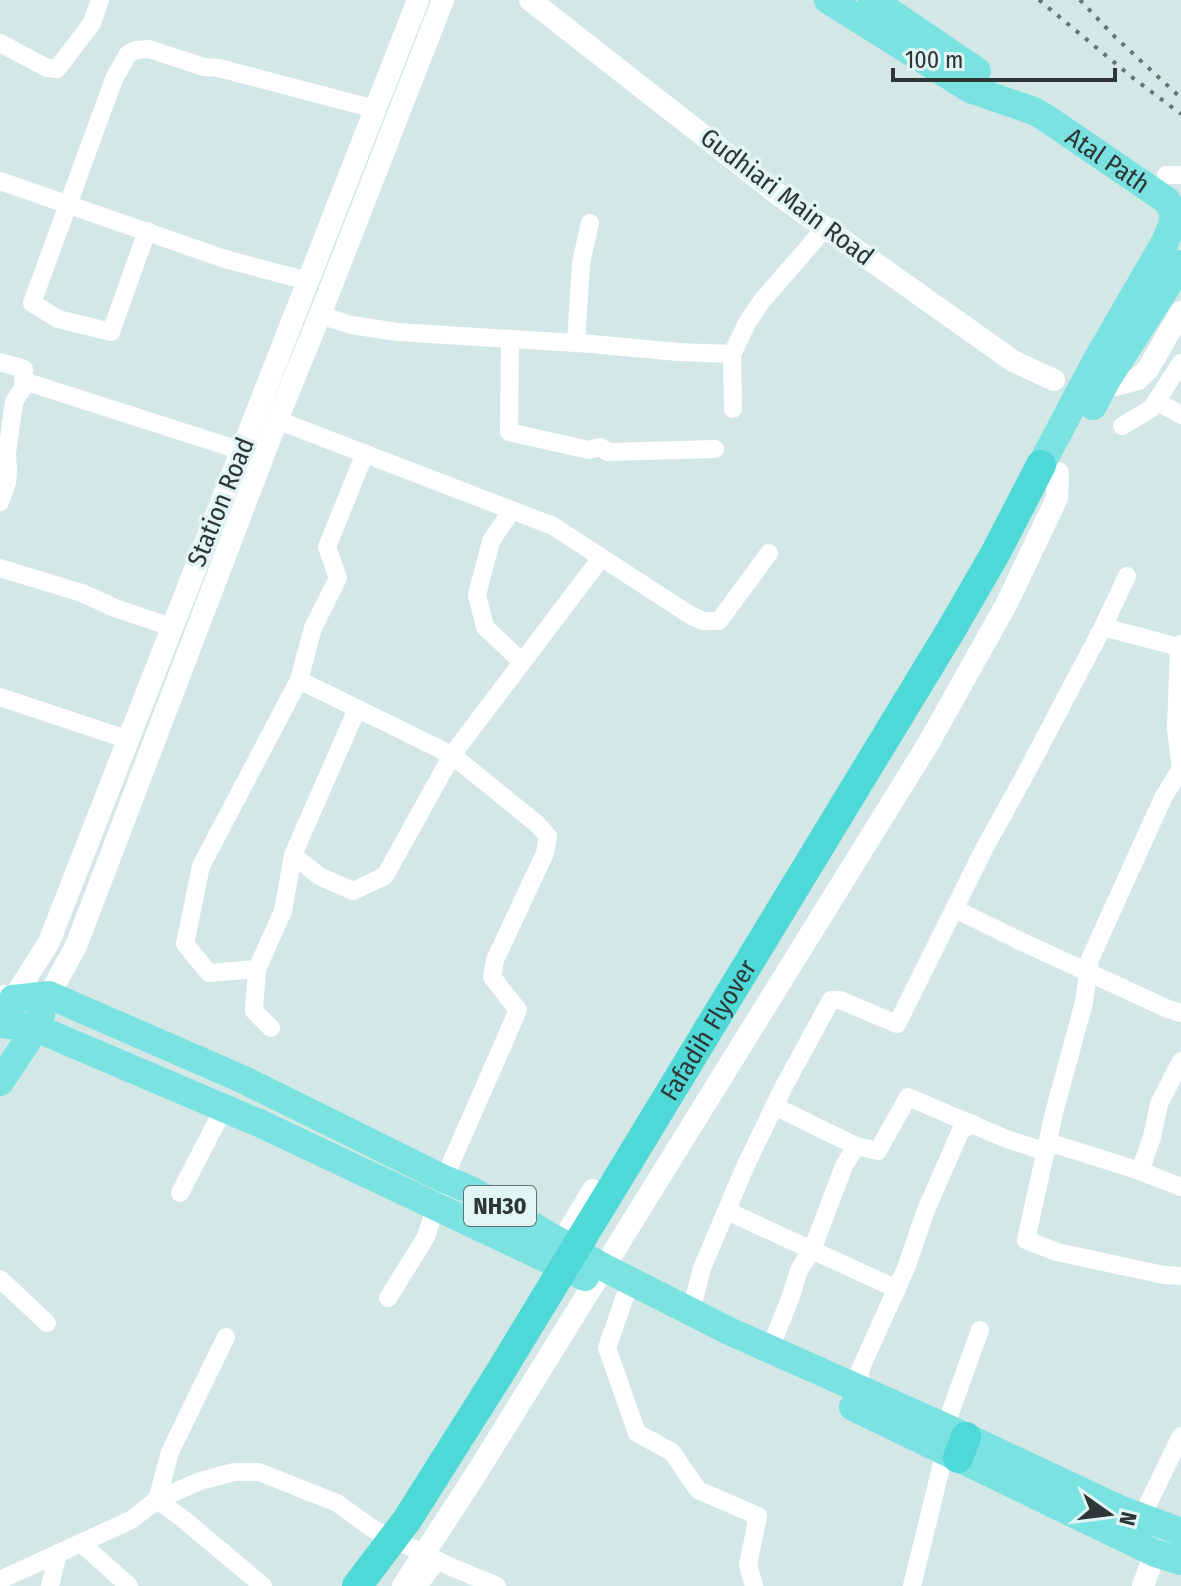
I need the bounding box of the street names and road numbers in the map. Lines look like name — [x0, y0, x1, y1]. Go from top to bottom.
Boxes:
street label: Atal Path — [1060, 121, 1156, 200]
street label: Gudhiari Main Road — [694, 122, 880, 272]
street label: Station Road — [181, 433, 261, 571]
street label: Fafadih Flyover — [654, 954, 763, 1106]
road number: NH30 — [464, 1186, 536, 1226]

